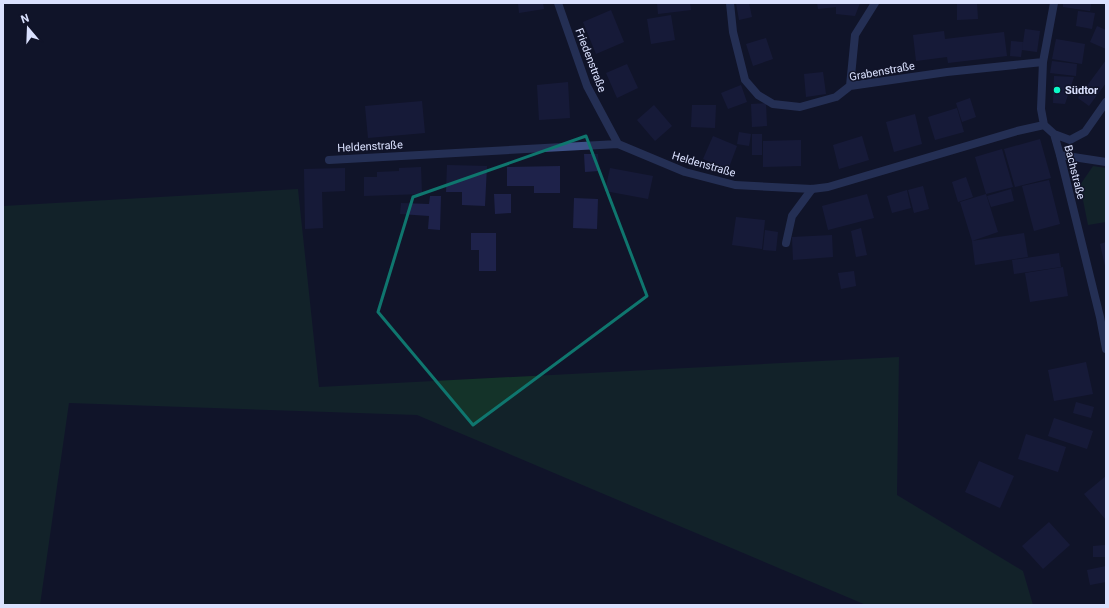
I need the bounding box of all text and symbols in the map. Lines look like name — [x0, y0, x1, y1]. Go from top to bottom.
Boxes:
north arrow — [8, 8, 48, 48]
text: N — [19, 12, 31, 26]
street label: Friedenstraße — [572, 26, 609, 94]
street label: Grabenstraße — [848, 59, 916, 84]
place label: Südtor — [1065, 84, 1098, 97]
marker: Südtor — [1052, 85, 1062, 95]
street label: Heldenstraße — [337, 138, 403, 155]
street label: Bachstraße — [1061, 143, 1088, 201]
street label: Heldenstraße — [671, 149, 737, 180]

